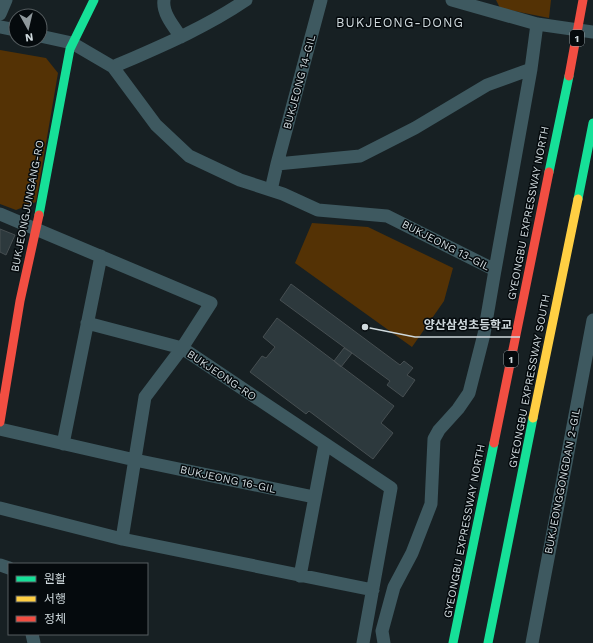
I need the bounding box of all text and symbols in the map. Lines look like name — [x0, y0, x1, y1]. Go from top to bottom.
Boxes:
north arrow — [8, 8, 48, 48]
district label: BUKJEONG-DONG — [336, 15, 464, 30]
text: N — [24, 30, 34, 44]
road number: 1 — [570, 30, 584, 46]
street label: BUKJEONG 14-GIL — [281, 33, 318, 131]
street label: GYEONGBU EXPRESSWAY NORTH — [505, 125, 552, 301]
street label: BUKJEONGJUNGANG-RO — [8, 139, 47, 273]
street label: BUKJEONG 13-GIL — [400, 218, 492, 273]
street label: GYEONGBU EXPRESSWAY SOUTH — [506, 293, 553, 469]
callout: 양산삼성초등학교 — [415, 313, 520, 337]
text: 양산삼성초등학교 — [424, 318, 512, 332]
street label: BUKJEONG-RO — [185, 347, 259, 403]
road number: 1 — [504, 351, 518, 367]
street label: BUKJEONGGONGDAN 2-GIL — [542, 407, 583, 555]
street label: GYEONGBU EXPRESSWAY NORTH — [441, 443, 488, 619]
street label: BUKJEONG 16-GIL — [179, 463, 277, 496]
legend — [8, 563, 148, 635]
text: 원활 — [44, 572, 66, 586]
text: 서행 — [44, 592, 66, 606]
text: 정체 — [44, 612, 66, 626]

